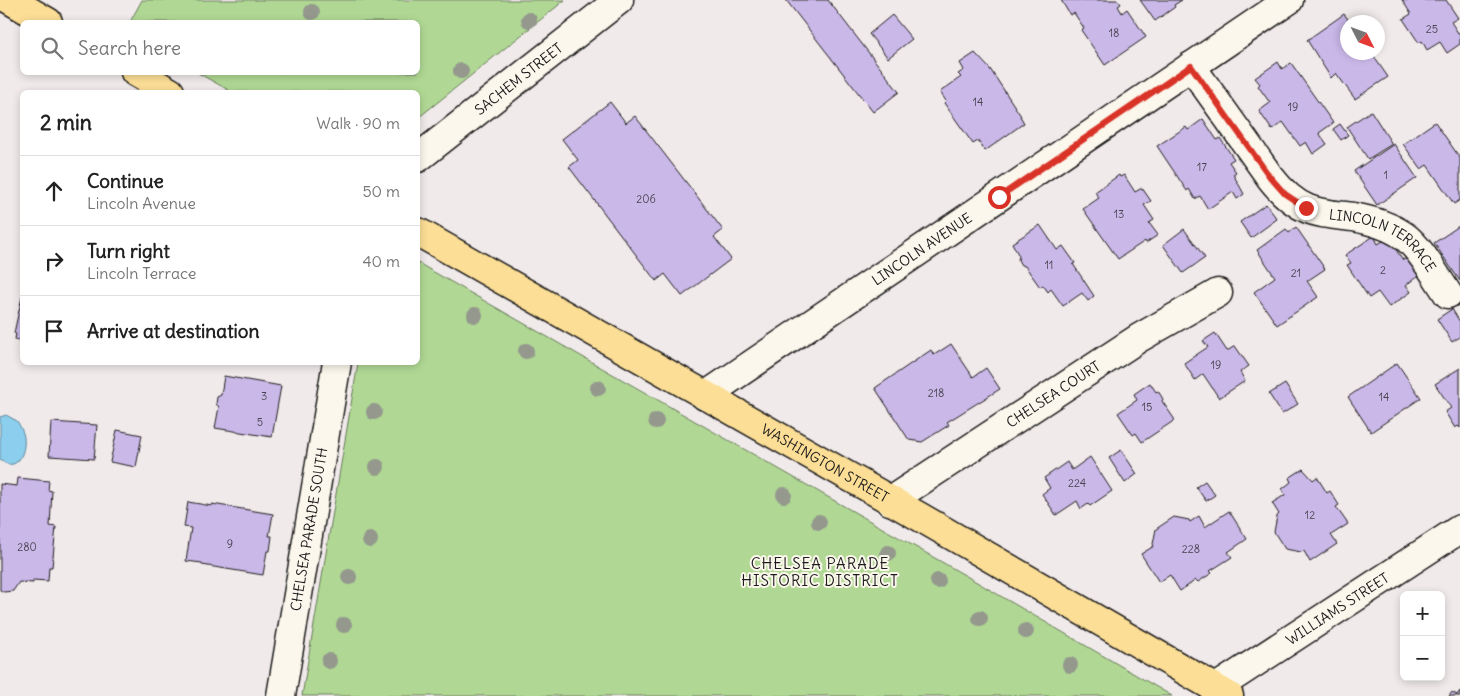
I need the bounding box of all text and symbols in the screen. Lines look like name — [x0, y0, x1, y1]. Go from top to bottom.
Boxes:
north arrow — [1340, 15, 1385, 60]
search box — [20, 20, 420, 75]
house number: 25 — [1426, 22, 1438, 36]
house number: 18 — [1109, 26, 1119, 40]
icon: search — [38, 34, 66, 62]
text: Search here — [78, 36, 181, 60]
street label: SACHEM STREET — [471, 39, 566, 119]
house number: 14 — [973, 95, 983, 109]
house number: 19 — [1288, 100, 1298, 114]
text: 2 min — [40, 109, 92, 136]
text: Walk · 90 m — [316, 113, 400, 133]
house number: 17 — [1197, 160, 1207, 174]
house number: 1 — [1384, 168, 1388, 182]
text: Continue — [87, 169, 164, 193]
icon: ahead — [40, 177, 68, 205]
text: 50 m — [362, 181, 400, 201]
route start — [988, 186, 1011, 209]
house number: 206 — [636, 192, 656, 206]
text: Lincoln Avenue — [87, 193, 196, 213]
route end — [1295, 197, 1318, 220]
street label: LINCOLN TERRACE — [1328, 205, 1440, 275]
house number: 13 — [1114, 207, 1124, 221]
street label: LINCOLN AVENUE — [868, 209, 975, 289]
text: Turn right — [87, 239, 170, 263]
icon: right — [40, 247, 68, 275]
text: 40 m — [362, 251, 400, 271]
house number: 11 — [1045, 258, 1053, 272]
text: Lincoln Terrace — [87, 263, 197, 283]
house number: 2 — [1380, 263, 1386, 277]
house number: 21 — [1291, 266, 1301, 280]
icon: arrive — [40, 317, 68, 345]
text: Arrive at destination — [87, 319, 260, 343]
street label: CHELSEA COURT — [1003, 357, 1104, 431]
house number: 19 — [1211, 358, 1221, 372]
house number: 218 — [928, 386, 944, 400]
house number: 3 — [261, 389, 267, 403]
house number: 14 — [1379, 390, 1389, 404]
house number: 15 — [1142, 400, 1152, 414]
house number: 5 — [257, 415, 263, 429]
street label: WASHINGTON STREET — [758, 420, 892, 506]
street label: CHELSEA PARADE SOUTH — [286, 446, 331, 612]
house number: 224 — [1068, 476, 1086, 490]
house number: 12 — [1305, 508, 1315, 522]
house number: 9 — [227, 537, 233, 551]
house number: 280 — [17, 540, 37, 554]
house number: 228 — [1182, 542, 1200, 556]
district label: CHELSEA PARADE HISTORIC DISTRICT — [741, 554, 899, 590]
street label: WILLIAMS STREET — [1283, 569, 1392, 649]
map controls — [1400, 591, 1445, 681]
button: + — [1400, 591, 1445, 636]
button: − — [1400, 636, 1445, 681]

